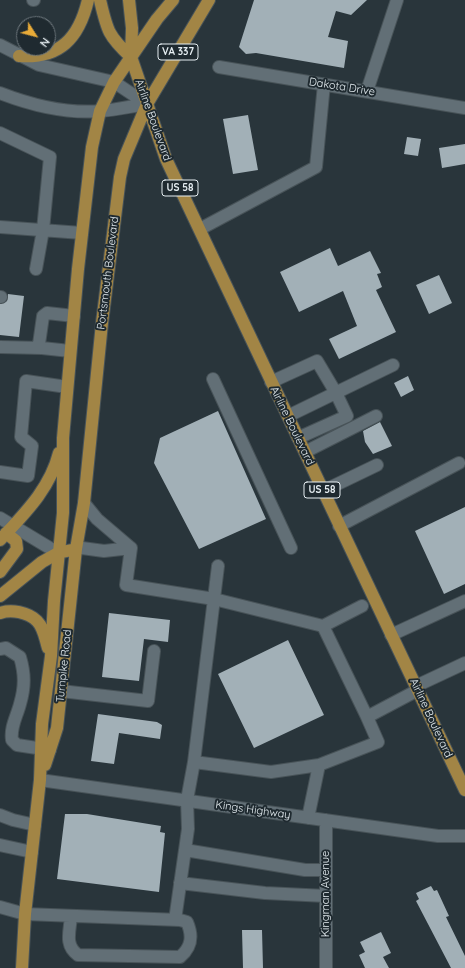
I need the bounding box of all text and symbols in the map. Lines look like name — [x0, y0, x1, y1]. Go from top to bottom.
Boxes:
north arrow — [16, 16, 56, 56]
text: N — [37, 35, 53, 50]
road number: VA 337 — [158, 44, 198, 60]
street label: Dakota Drive — [308, 75, 376, 99]
street label: Airline Boulevard — [132, 77, 174, 163]
road number: US 58 — [162, 180, 198, 196]
street label: Portsmouth Boulevard — [94, 216, 122, 330]
street label: Airline Boulevard — [267, 384, 317, 468]
road number: US 58 — [304, 482, 340, 498]
street label: Turnpike Road — [54, 629, 74, 703]
street label: Airline Boulevard — [407, 676, 455, 760]
street label: Kings Highway — [215, 798, 291, 822]
street label: Kingman Avenue — [319, 851, 333, 937]

